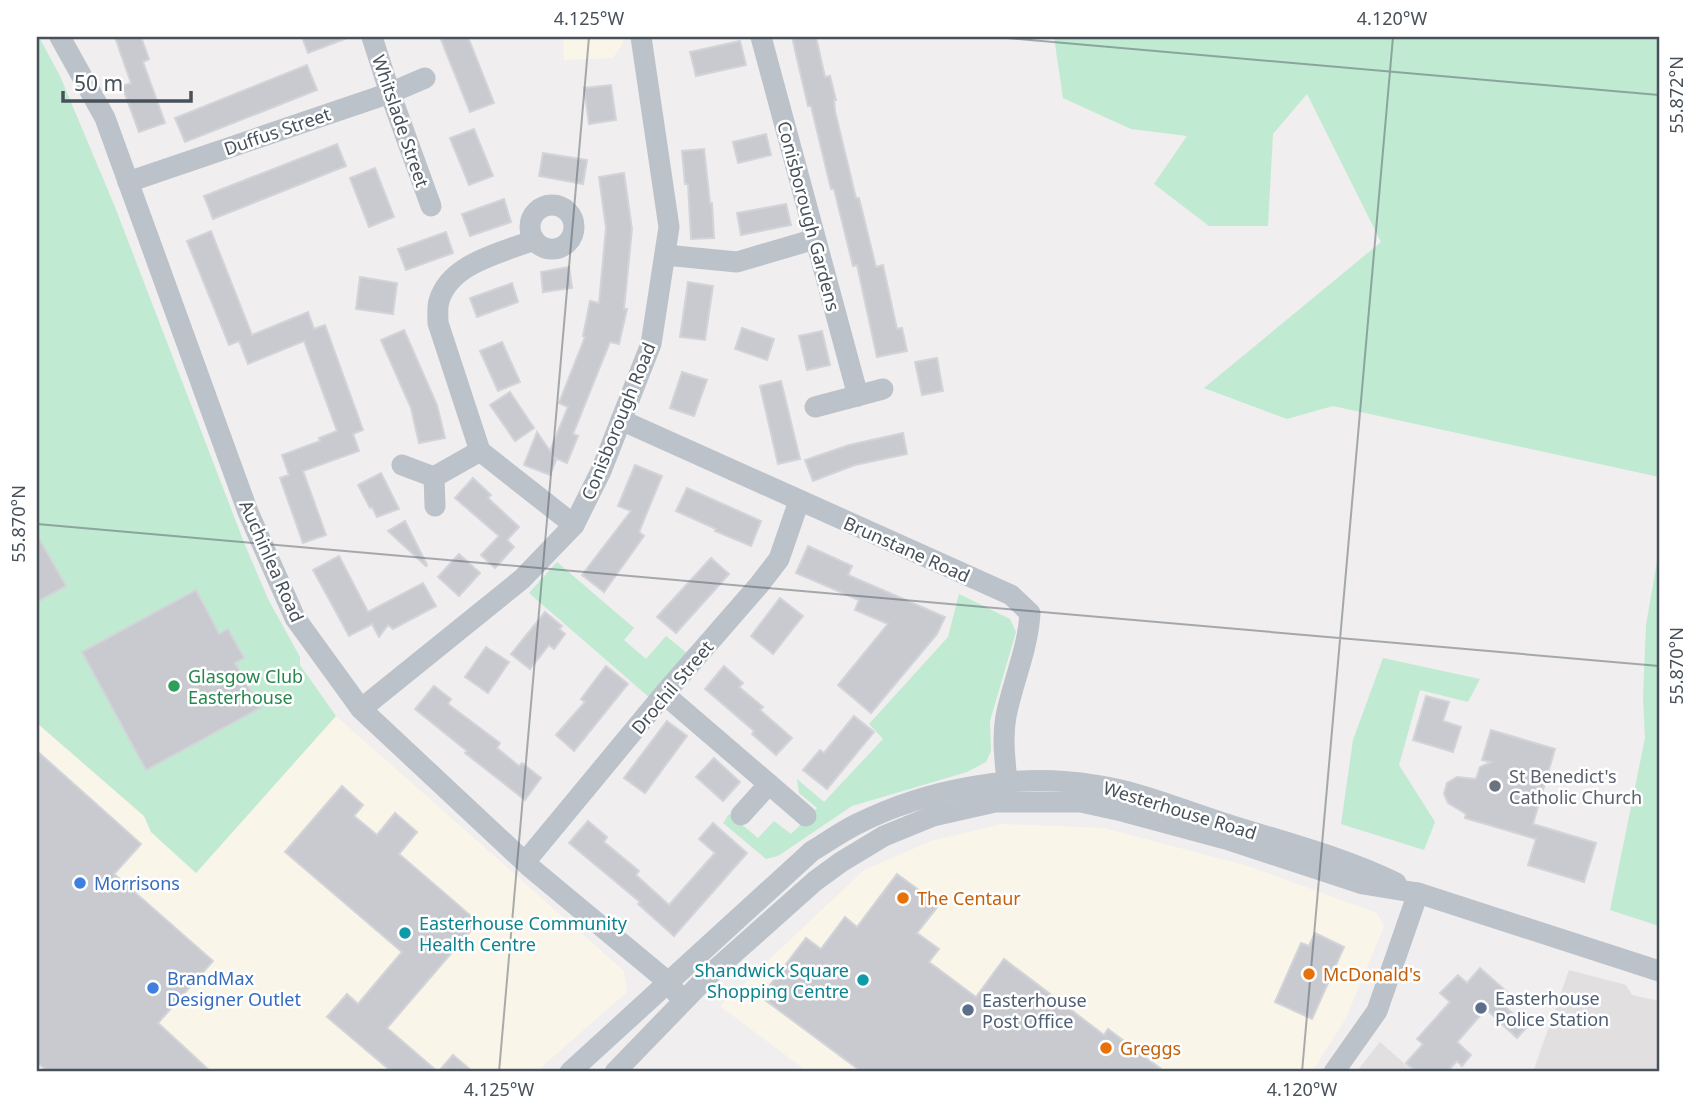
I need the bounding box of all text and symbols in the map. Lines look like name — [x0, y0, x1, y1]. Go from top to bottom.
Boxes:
text: 4.125°W — [554, 6, 624, 30]
text: 4.120°W — [1357, 6, 1427, 30]
street label: Whitslade Street — [367, 52, 435, 191]
text: 55.872°N — [1664, 56, 1688, 134]
scale bar — [63, 60, 191, 104]
text: 50 m — [74, 69, 123, 97]
street label: Duffus Street — [220, 101, 334, 160]
street label: Conisborough Gardens — [772, 118, 846, 314]
street label: Conisborough Road — [575, 339, 661, 503]
text: 55.870°N — [6, 485, 30, 563]
street label: Auchinlea Road — [234, 496, 310, 626]
street label: Brunstane Road — [840, 510, 974, 588]
text: 55.870°N — [1664, 627, 1688, 705]
street label: Drochil Street — [626, 635, 719, 739]
place label: Glasgow Club Easterhouse — [188, 664, 303, 709]
marker: Glasgow Club Easterhouse — [166, 678, 182, 694]
place label: St Benedict's Catholic Church — [1509, 764, 1642, 809]
street label: Westerhouse Road — [1100, 775, 1260, 845]
marker: St Benedict's Catholic Church — [1487, 778, 1503, 794]
place label: Morrisons — [94, 871, 180, 895]
marker: Morrisons — [72, 875, 88, 891]
place label: The Centaur — [917, 886, 1021, 910]
marker: The Centaur — [895, 890, 911, 906]
place label: Easterhouse Community Health Centre — [419, 911, 628, 956]
marker: Easterhouse Community Health Centre — [397, 925, 413, 941]
place label: Shandwick Square Shopping Centre — [695, 958, 849, 1003]
place label: McDonald's — [1323, 962, 1421, 986]
place label: BrandMax Designer Outlet — [167, 966, 301, 1011]
marker: McDonald's — [1301, 966, 1317, 982]
marker: Shandwick Square Shopping Centre — [855, 972, 871, 988]
marker: BrandMax Designer Outlet — [145, 980, 161, 996]
place label: Easterhouse Police Station — [1495, 986, 1609, 1031]
place label: Easterhouse Post Office — [982, 988, 1087, 1033]
marker: Easterhouse Police Station — [1473, 1000, 1489, 1016]
marker: Easterhouse Post Office — [960, 1002, 976, 1018]
place label: Greggs — [1120, 1036, 1181, 1060]
marker: Greggs — [1098, 1040, 1114, 1056]
text: 4.125°W — [464, 1077, 534, 1101]
text: 4.120°W — [1267, 1077, 1337, 1101]

